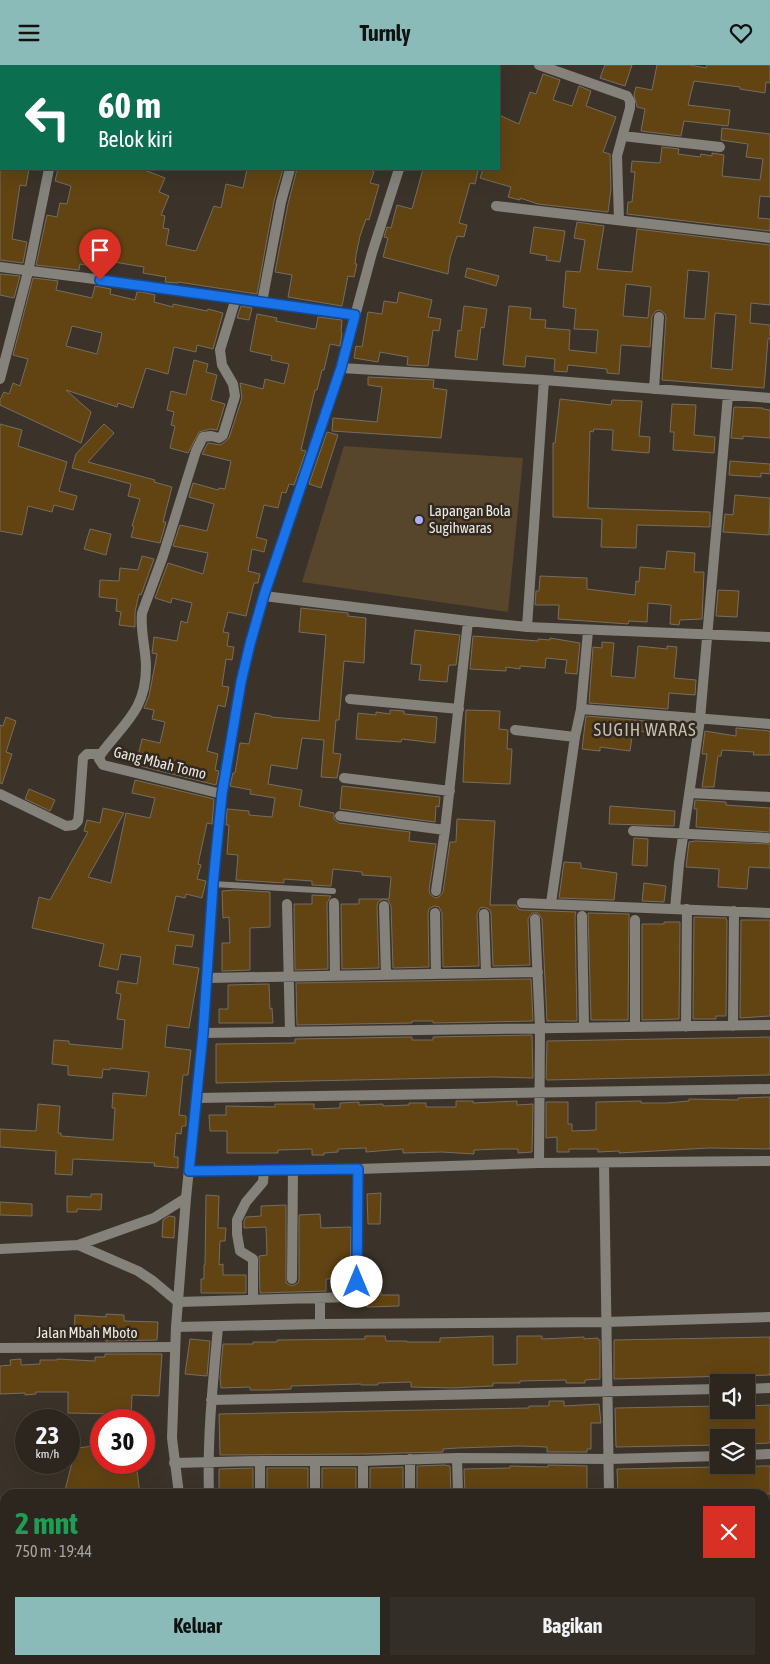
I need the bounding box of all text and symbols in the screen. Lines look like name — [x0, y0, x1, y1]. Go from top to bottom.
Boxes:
icon: menu — [15, 19, 43, 47]
icon: heart — [727, 19, 755, 47]
text: Turnly — [359, 20, 411, 46]
icon: left — [15, 85, 80, 150]
text: 60 m — [98, 85, 161, 125]
text: Belok kiri — [98, 126, 173, 152]
pin — [79, 229, 121, 280]
icon: arrive — [86, 236, 114, 264]
place label: Lapangan Bola Sugihwaras — [429, 502, 511, 536]
marker: Lapangan Bola Sugihwaras — [413, 514, 425, 526]
district label: SUGIH WARAS — [593, 719, 697, 740]
street label: Gang Mbah Tomo — [112, 743, 208, 782]
position arrow — [330, 1255, 382, 1307]
street label: Jalan Mbah Mboto — [37, 1324, 137, 1341]
map controls — [710, 1374, 755, 1474]
button: sound — [710, 1374, 755, 1419]
speed limit sign: 30 — [90, 1409, 155, 1474]
text: 23 — [36, 1421, 59, 1449]
button: layers — [710, 1429, 755, 1474]
text: km/h — [36, 1447, 59, 1461]
text: 2 mnt — [15, 1506, 78, 1540]
button: close — [703, 1506, 755, 1558]
text: 750 m · 19:44 — [15, 1542, 92, 1560]
button: Keluar — [15, 1597, 380, 1655]
button: Bagikan — [390, 1597, 755, 1655]

